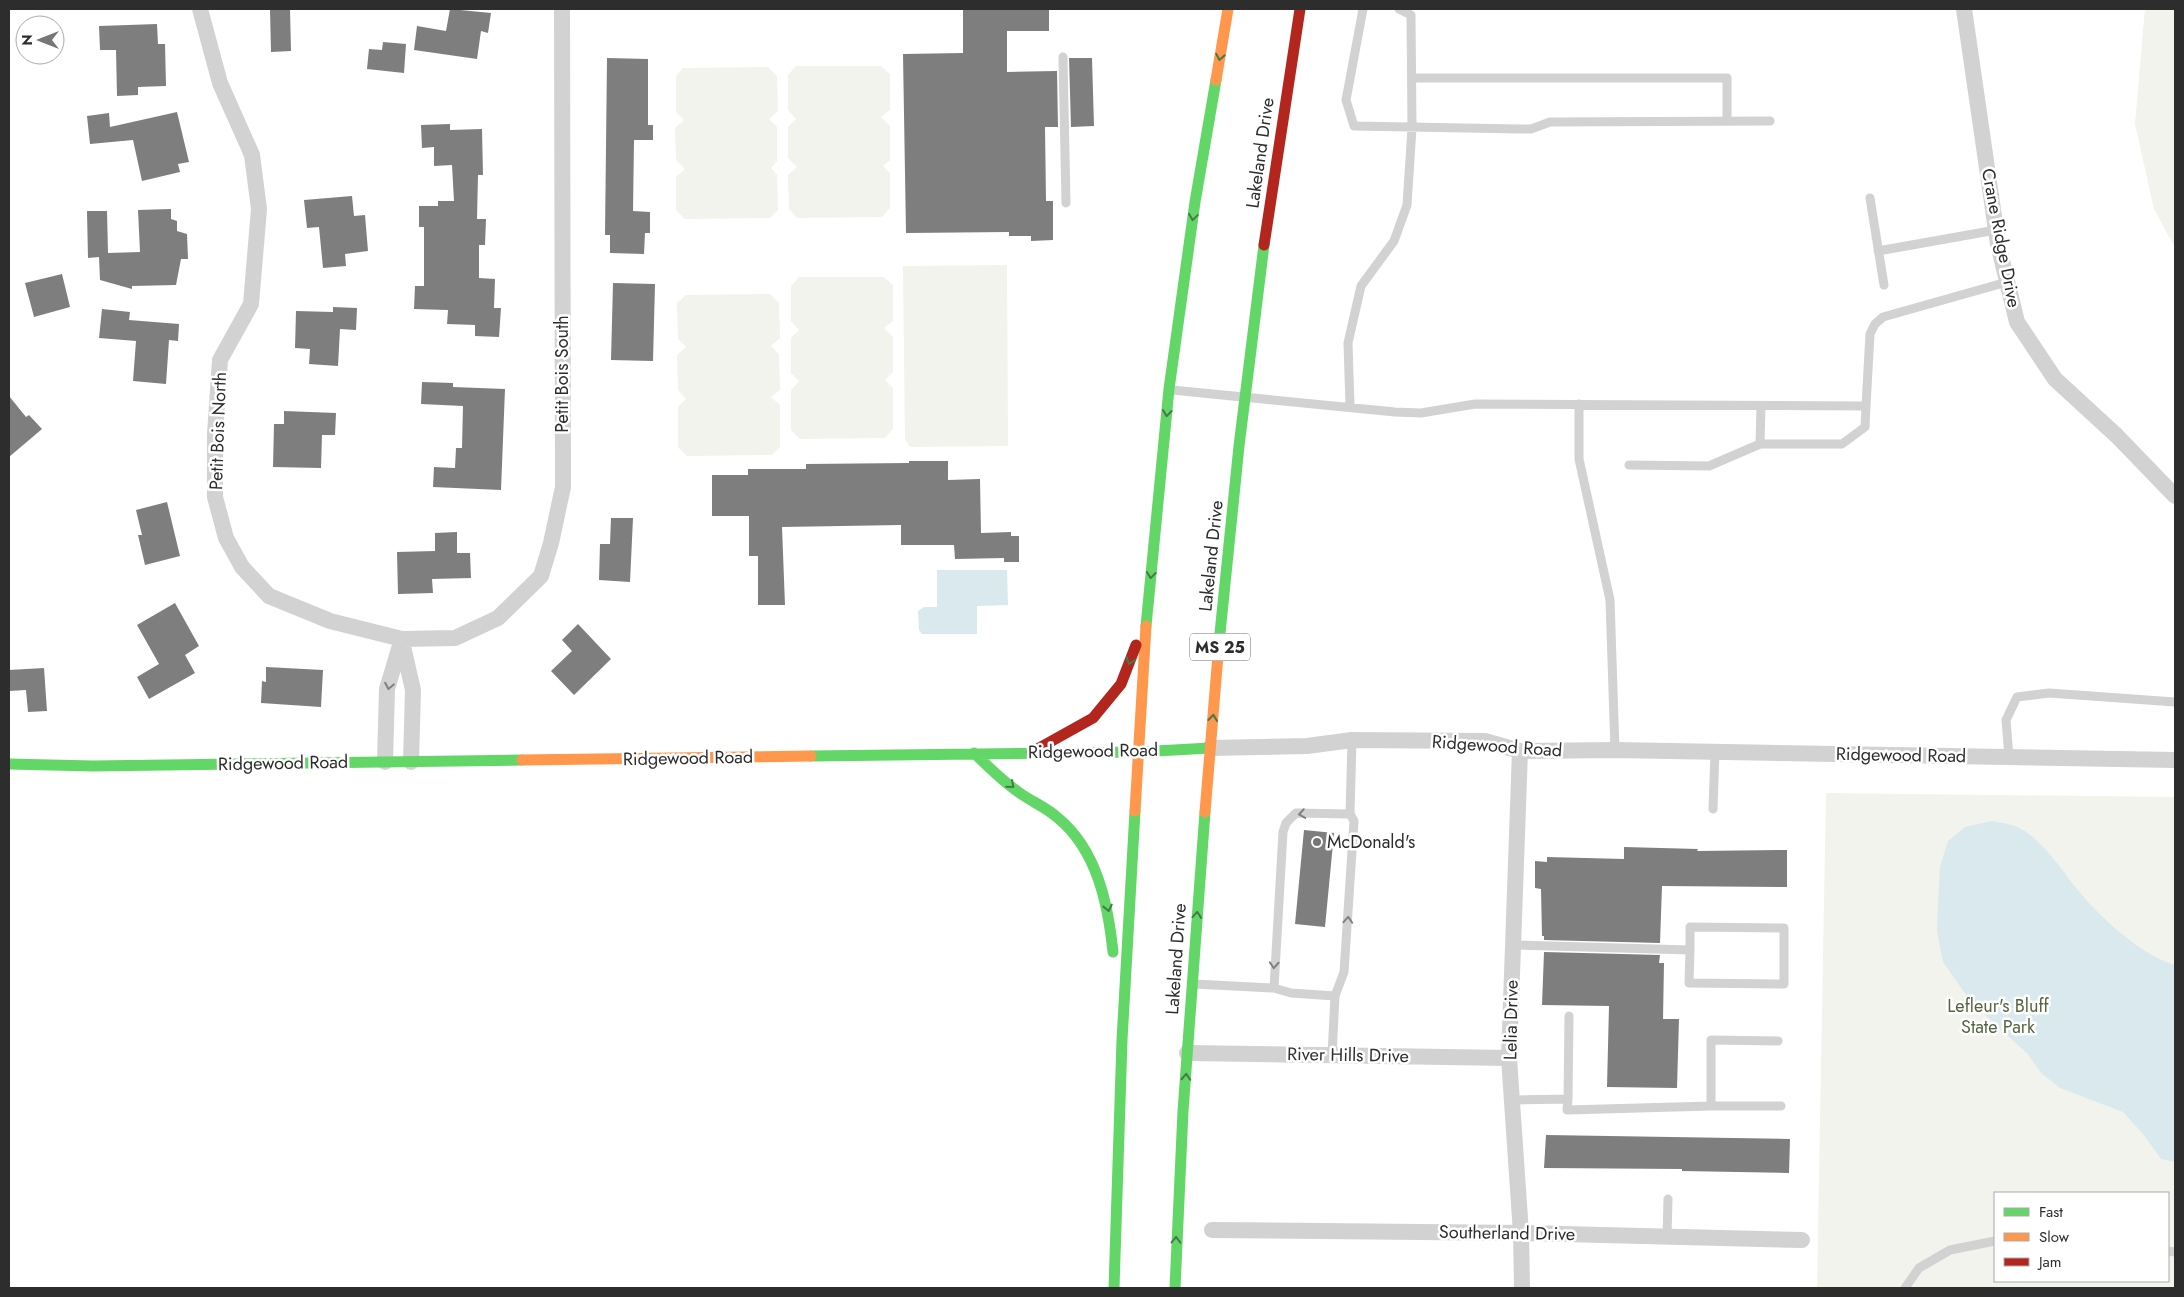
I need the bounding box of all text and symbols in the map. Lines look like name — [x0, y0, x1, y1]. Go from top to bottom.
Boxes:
north arrow — [15, 15, 65, 65]
text: N — [17, 34, 37, 46]
one-way arrow — [1215, 52, 1225, 61]
street label: Lakeland Drive — [1239, 96, 1281, 210]
street label: Crane Ridge Drive — [1975, 166, 2027, 310]
one-way arrow — [1188, 213, 1199, 221]
street label: Petit Bois South — [549, 315, 575, 433]
street label: Petit Bois North — [203, 371, 233, 491]
one-way arrow — [1162, 409, 1173, 417]
street label: Lakeland Drive — [1192, 499, 1230, 613]
one-way arrow — [1146, 571, 1157, 579]
road number: MS 25 — [1190, 634, 1250, 660]
one-way arrow — [1126, 656, 1136, 665]
one-way arrow — [384, 682, 394, 691]
one-way arrow — [1207, 714, 1218, 722]
street label: Ridgewood Road — [1431, 728, 1563, 764]
street label: Ridgewood Road — [1028, 737, 1158, 765]
street label: Ridgewood Road — [1836, 741, 1966, 769]
street label: Ridgewood Road — [623, 744, 753, 772]
street label: Ridgewood Road — [218, 749, 348, 777]
one-way arrow — [1005, 780, 1014, 789]
one-way arrow — [1297, 809, 1306, 819]
place label: McDonald's — [1327, 829, 1415, 855]
marker: McDonald's — [1311, 836, 1323, 848]
street label: Lakeland Drive — [1159, 902, 1193, 1016]
one-way arrow — [1102, 903, 1113, 912]
one-way arrow — [1191, 911, 1202, 919]
one-way arrow — [1342, 915, 1353, 923]
one-way arrow — [1269, 962, 1280, 970]
street label: Lelia Drive — [1497, 980, 1525, 1060]
park label: Lefleur's Bluff State Park — [1947, 993, 2050, 1040]
street label: River Hills Drive — [1287, 1041, 1409, 1069]
one-way arrow — [1180, 1073, 1191, 1081]
legend — [1994, 1192, 2169, 1282]
text: Fast — [2039, 1201, 2063, 1223]
street label: Southerland Drive — [1439, 1219, 1575, 1247]
text: Slow — [2039, 1226, 2070, 1248]
one-way arrow — [1171, 1235, 1182, 1243]
text: Jam — [2037, 1251, 2062, 1273]

